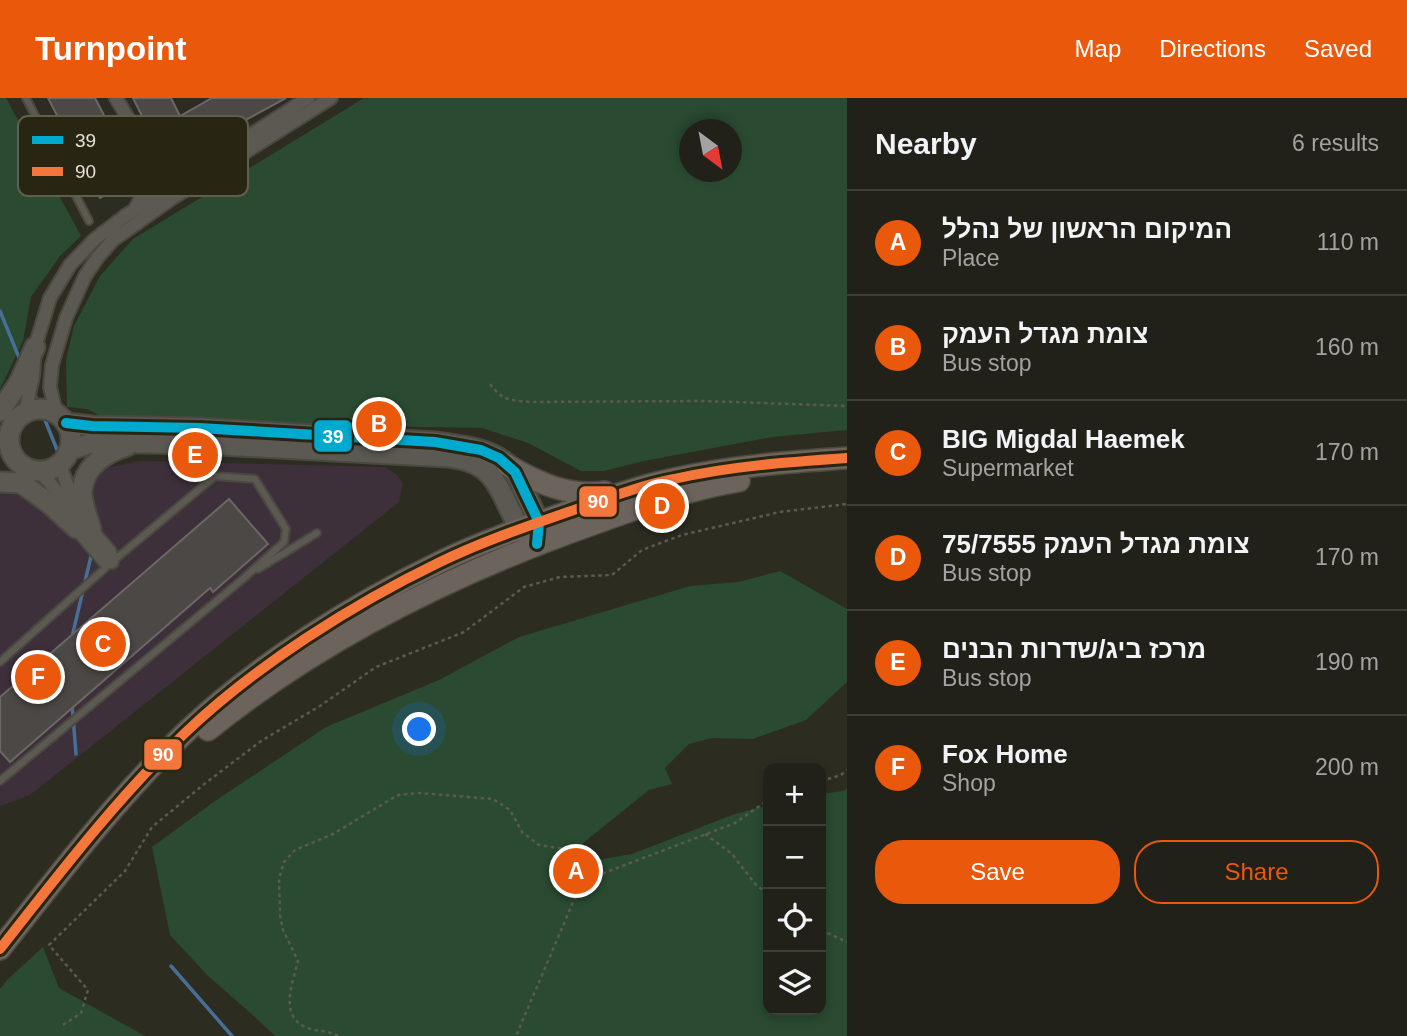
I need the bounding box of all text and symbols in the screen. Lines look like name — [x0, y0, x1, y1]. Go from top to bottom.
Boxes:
text: Turnpoint — [35, 30, 187, 67]
text: Map — [1075, 35, 1121, 62]
text: Directions — [1159, 35, 1266, 62]
text: Saved — [1304, 35, 1372, 62]
legend — [18, 116, 248, 196]
north arrow — [679, 119, 742, 182]
text: Nearby — [875, 127, 977, 160]
text: 39 — [75, 130, 96, 151]
text: 6 results — [1292, 130, 1379, 156]
text: 90 — [75, 161, 96, 182]
text: המיקום הראשון של נהלל — [942, 214, 1232, 244]
text: A — [890, 229, 906, 255]
text: 110 m — [1317, 229, 1379, 255]
text: Place — [942, 245, 1000, 271]
text: צומת מגדל העמק — [942, 319, 1148, 349]
text: B — [890, 334, 906, 360]
text: 160 m — [1315, 334, 1379, 360]
text: Bus stop — [942, 350, 1032, 376]
pin: B — [356, 398, 402, 450]
line badge: 39 — [313, 419, 353, 453]
text: BIG Migdal Haemek — [942, 424, 1185, 454]
text: 39 — [322, 426, 344, 447]
pin: E — [172, 429, 218, 481]
text: C — [890, 439, 906, 465]
text: 170 m — [1315, 439, 1379, 465]
text: Supermarket — [942, 455, 1074, 481]
pin: D — [639, 480, 685, 532]
line badge: 90 — [578, 485, 618, 518]
text: 90 — [587, 491, 609, 512]
text: צומת מגדל העמק 75/7555 — [942, 529, 1249, 559]
text: D — [890, 544, 906, 570]
text: 170 m — [1315, 544, 1379, 570]
text: Bus stop — [942, 560, 1032, 586]
pin: C — [80, 618, 126, 670]
text: מרכז ביג/שדרות הבנים — [942, 634, 1206, 664]
text: E — [890, 649, 906, 675]
text: 190 m — [1315, 649, 1379, 675]
pin: F — [15, 651, 61, 703]
text: Bus stop — [942, 665, 1032, 691]
your location — [402, 712, 436, 746]
line badge: 90 — [143, 738, 183, 771]
text: Fox Home — [942, 739, 1068, 769]
text: 90 — [152, 744, 174, 765]
text: F — [891, 754, 905, 780]
text: 200 m — [1315, 754, 1379, 780]
map controls — [763, 763, 826, 1015]
button: + — [763, 763, 826, 826]
text: Shop — [942, 770, 996, 796]
button: − — [763, 826, 826, 889]
button: Save — [875, 840, 1120, 904]
button: Share — [1134, 840, 1379, 904]
pin: A — [553, 845, 599, 897]
button: locate — [763, 889, 826, 952]
button: layers — [763, 952, 826, 1015]

